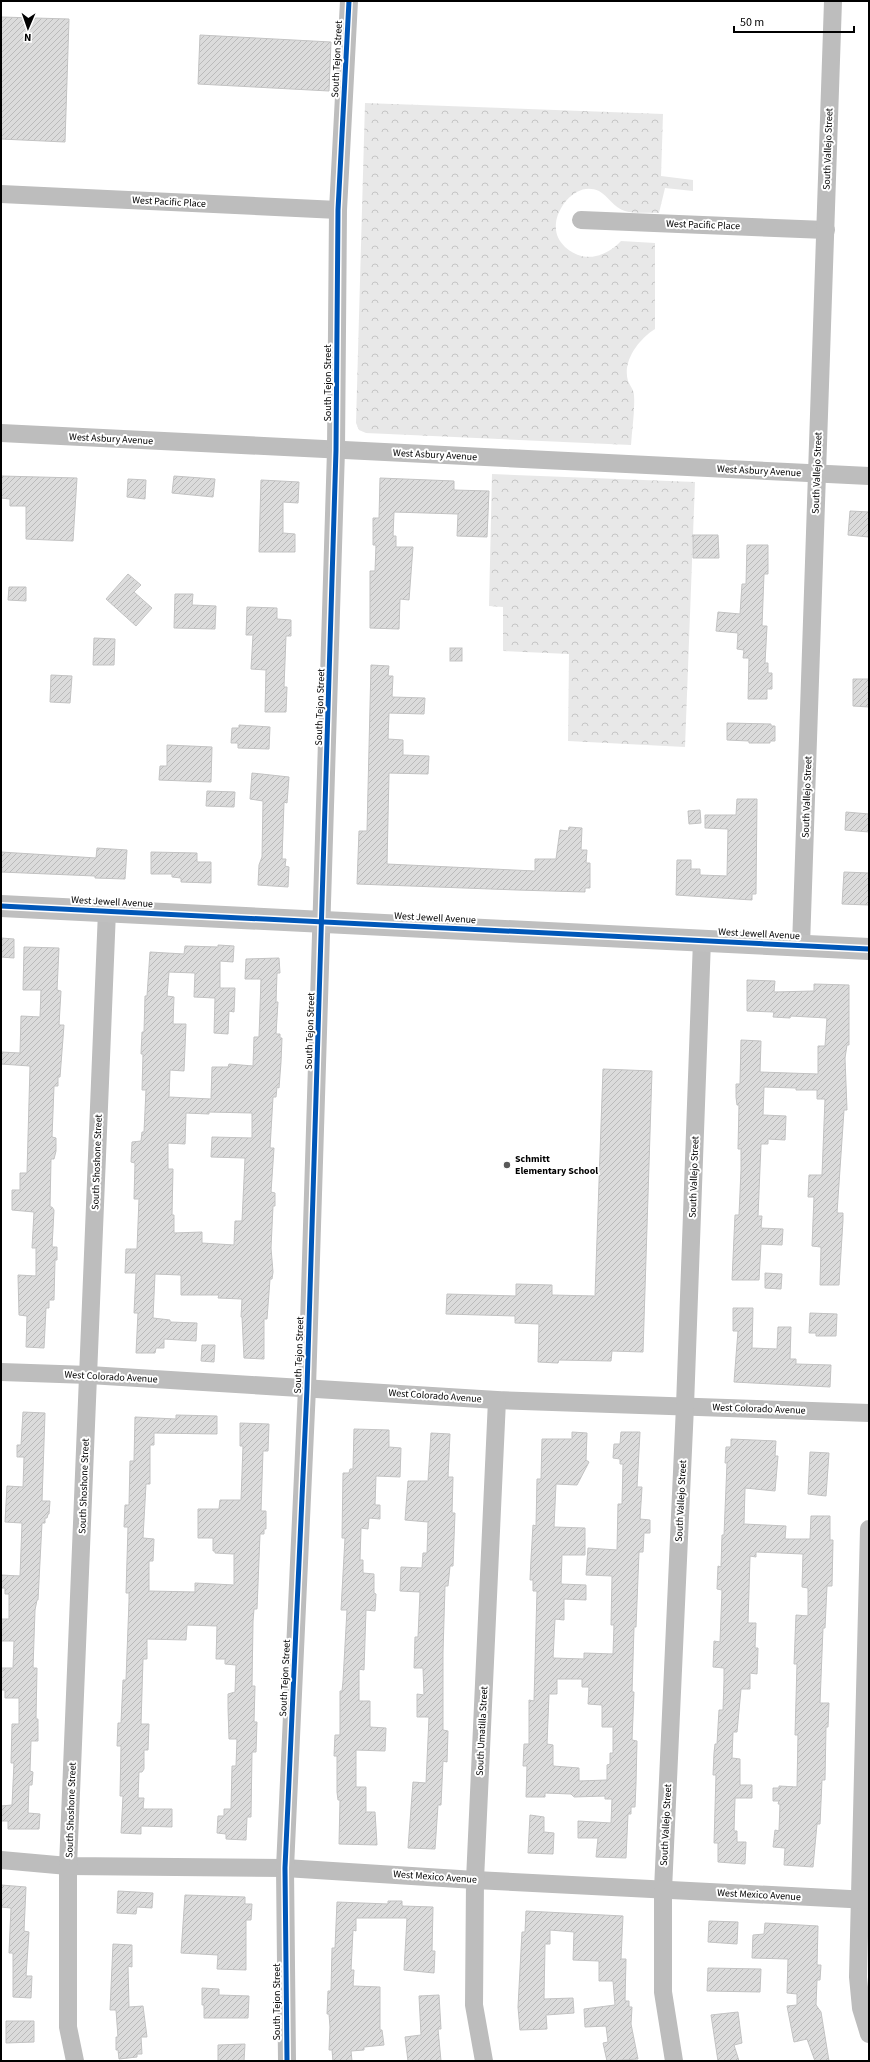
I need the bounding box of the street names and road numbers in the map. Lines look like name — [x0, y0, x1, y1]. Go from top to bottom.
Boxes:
street label: South Tejon Street — [328, 20, 346, 98]
street label: South Vallejo Street — [820, 107, 836, 190]
street label: West Pacific Place — [132, 193, 206, 211]
street label: West Pacific Place — [666, 217, 740, 233]
street label: South Tejon Street — [321, 344, 335, 422]
street label: West Asbury Avenue — [69, 430, 153, 448]
street label: South Vallejo Street — [809, 431, 825, 514]
street label: West Asbury Avenue — [393, 446, 477, 464]
street label: West Asbury Avenue — [717, 462, 801, 480]
street label: South Tejon Street — [312, 668, 328, 746]
street label: South Vallejo Street — [799, 755, 815, 838]
street label: West Jewell Avenue — [71, 893, 153, 911]
street label: West Jewell Avenue — [394, 909, 476, 927]
street label: West Jewell Avenue — [718, 925, 800, 943]
street label: South Tejon Street — [302, 992, 318, 1070]
street label: South Shoshone Street — [88, 1113, 106, 1210]
street label: South Vallejo Street — [686, 1135, 702, 1218]
street label: South Tejon Street — [291, 1316, 307, 1394]
street label: West Colorado Avenue — [64, 1368, 158, 1386]
street label: West Colorado Avenue — [388, 1386, 482, 1406]
street label: West Colorado Avenue — [712, 1400, 806, 1418]
street label: South Shoshone Street — [75, 1437, 93, 1534]
street label: South Vallejo Street — [672, 1459, 690, 1542]
street label: South Tejon Street — [276, 1639, 294, 1717]
street label: South Umatilla Street — [473, 1685, 491, 1776]
street label: South Shoshone Street — [62, 1761, 80, 1858]
street label: South Vallejo Street — [657, 1783, 675, 1866]
street label: West Mexico Avenue — [393, 1867, 477, 1887]
street label: West Mexico Avenue — [717, 1886, 801, 1904]
street label: South Tejon Street — [270, 1963, 284, 2041]

